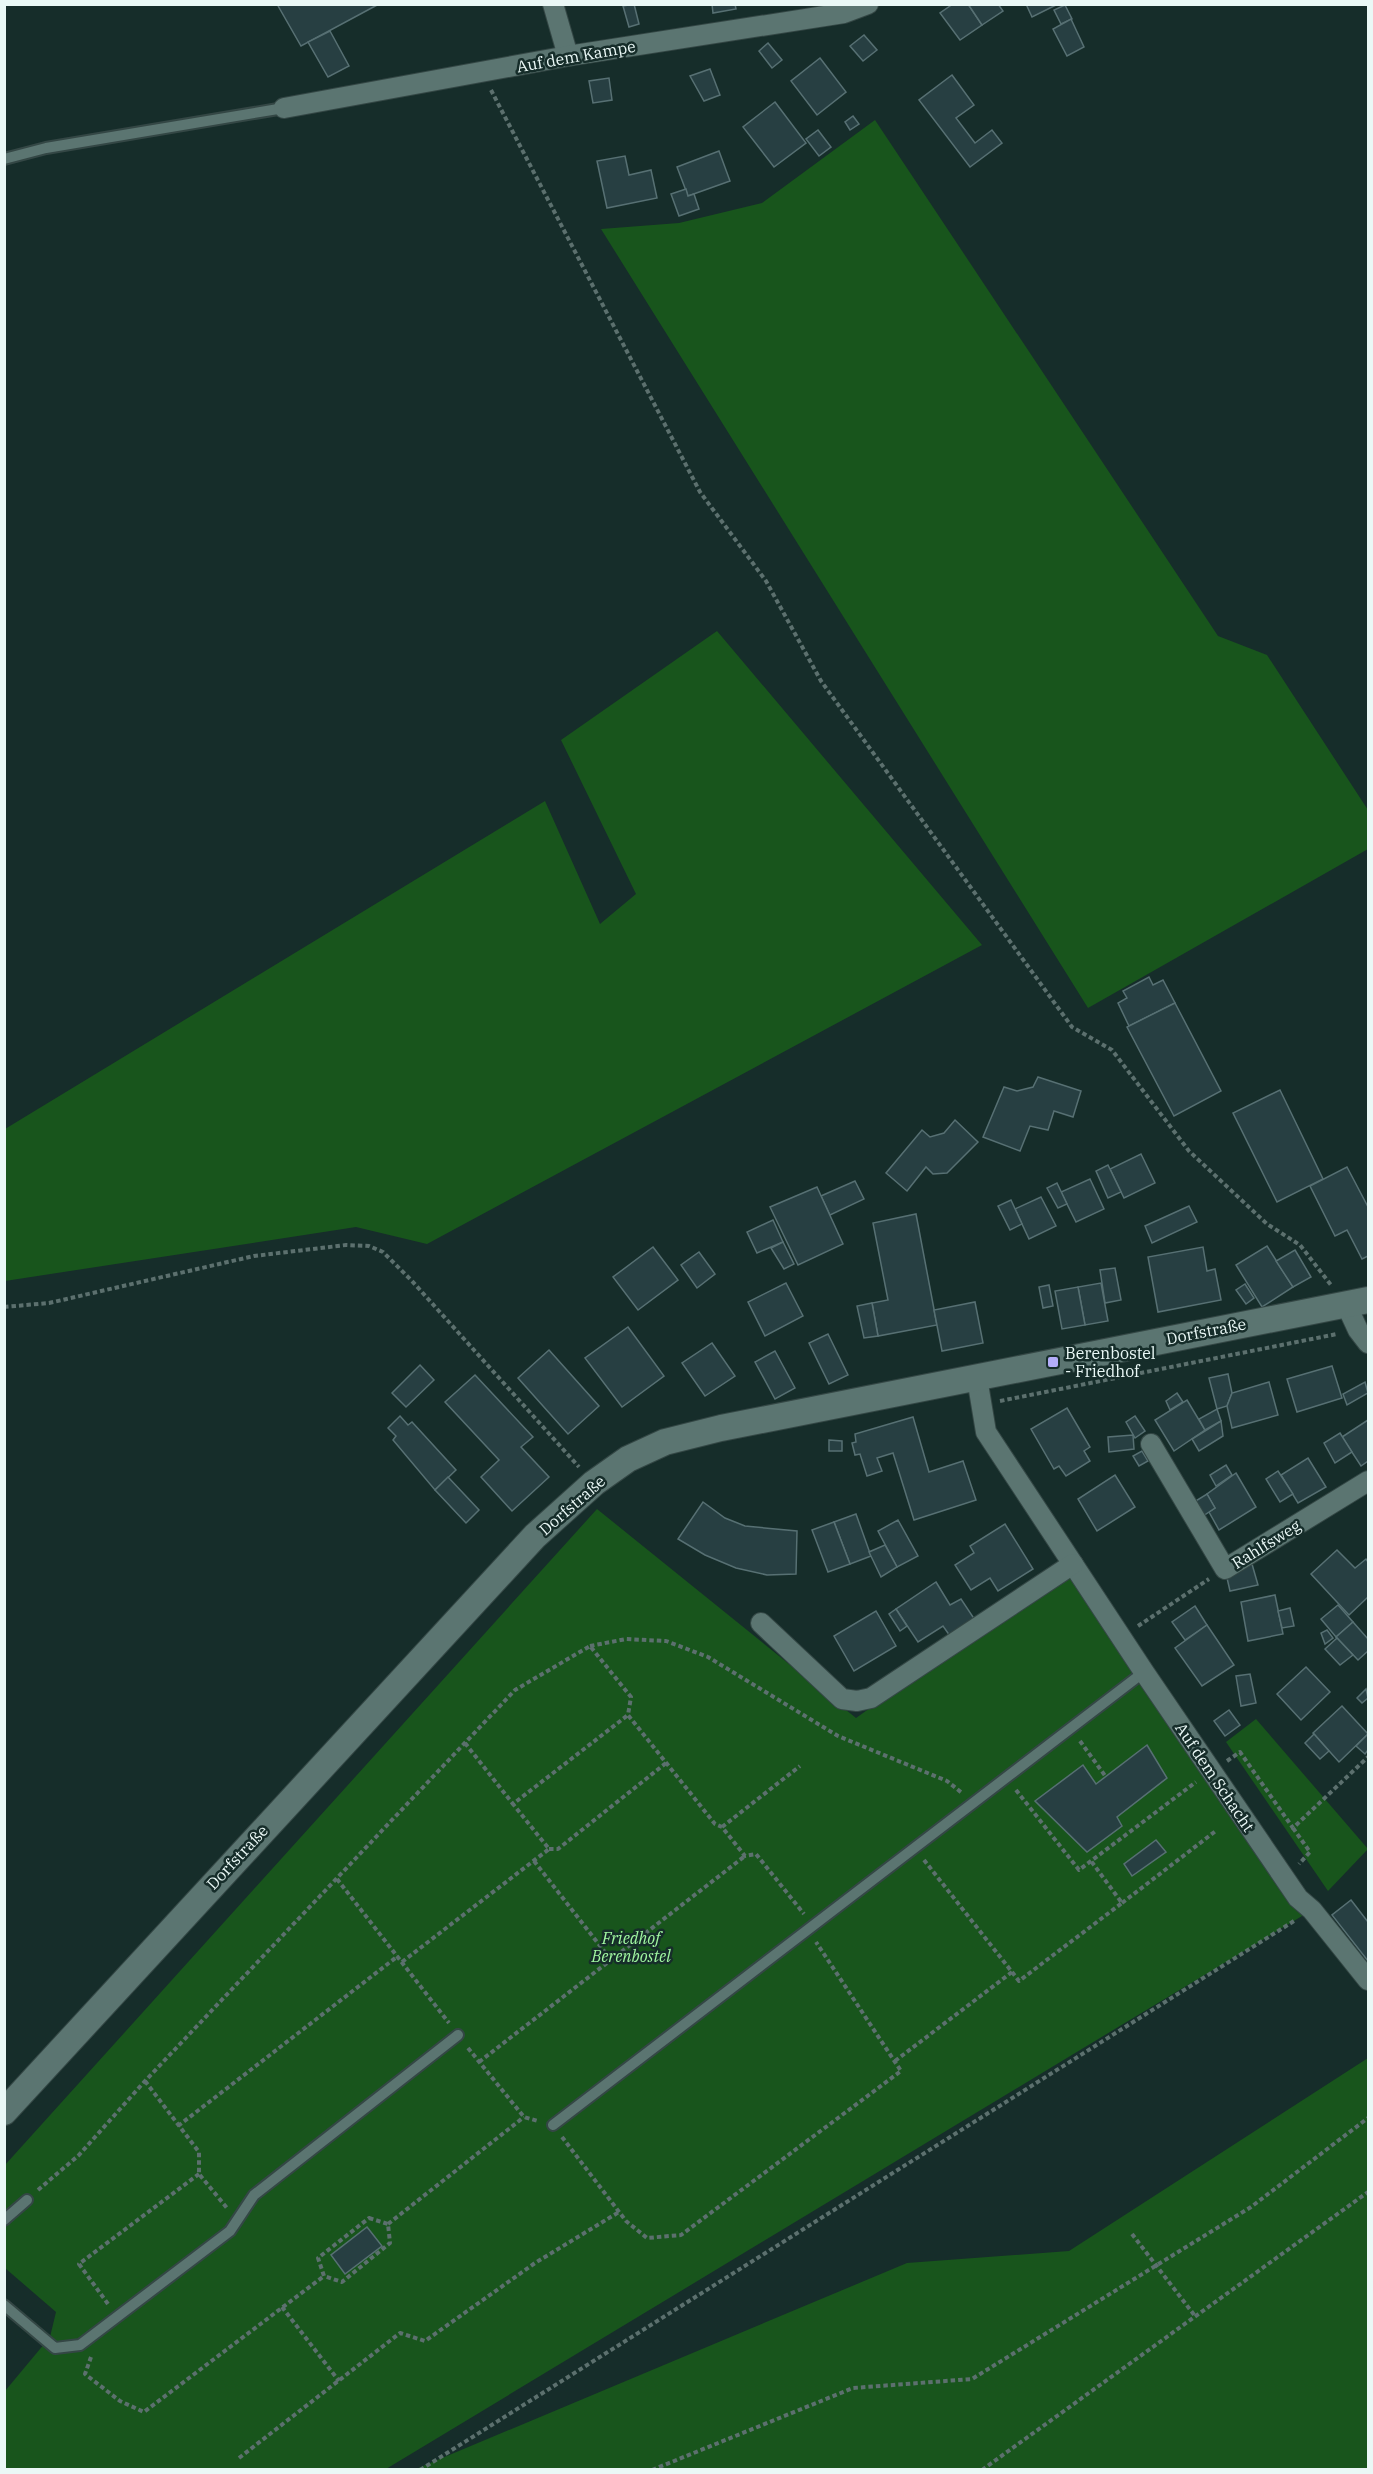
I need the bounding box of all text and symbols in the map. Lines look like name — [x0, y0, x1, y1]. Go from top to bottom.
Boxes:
street label: Auf dem Kampe — [515, 36, 637, 76]
street label: Dorfstraße — [1164, 1313, 1248, 1349]
place label: Berenbostel - Friedhof — [1065, 1343, 1156, 1381]
marker: Berenbostel - Friedhof — [1046, 1355, 1060, 1369]
street label: Dorfstraße — [535, 1471, 609, 1539]
street label: Rahlfsweg — [1228, 1515, 1304, 1573]
street label: Auf dem Schacht — [1171, 1719, 1259, 1836]
street label: Dorfstraße — [202, 1821, 272, 1893]
park label: Friedhof Berenbostel — [590, 1928, 671, 1966]

